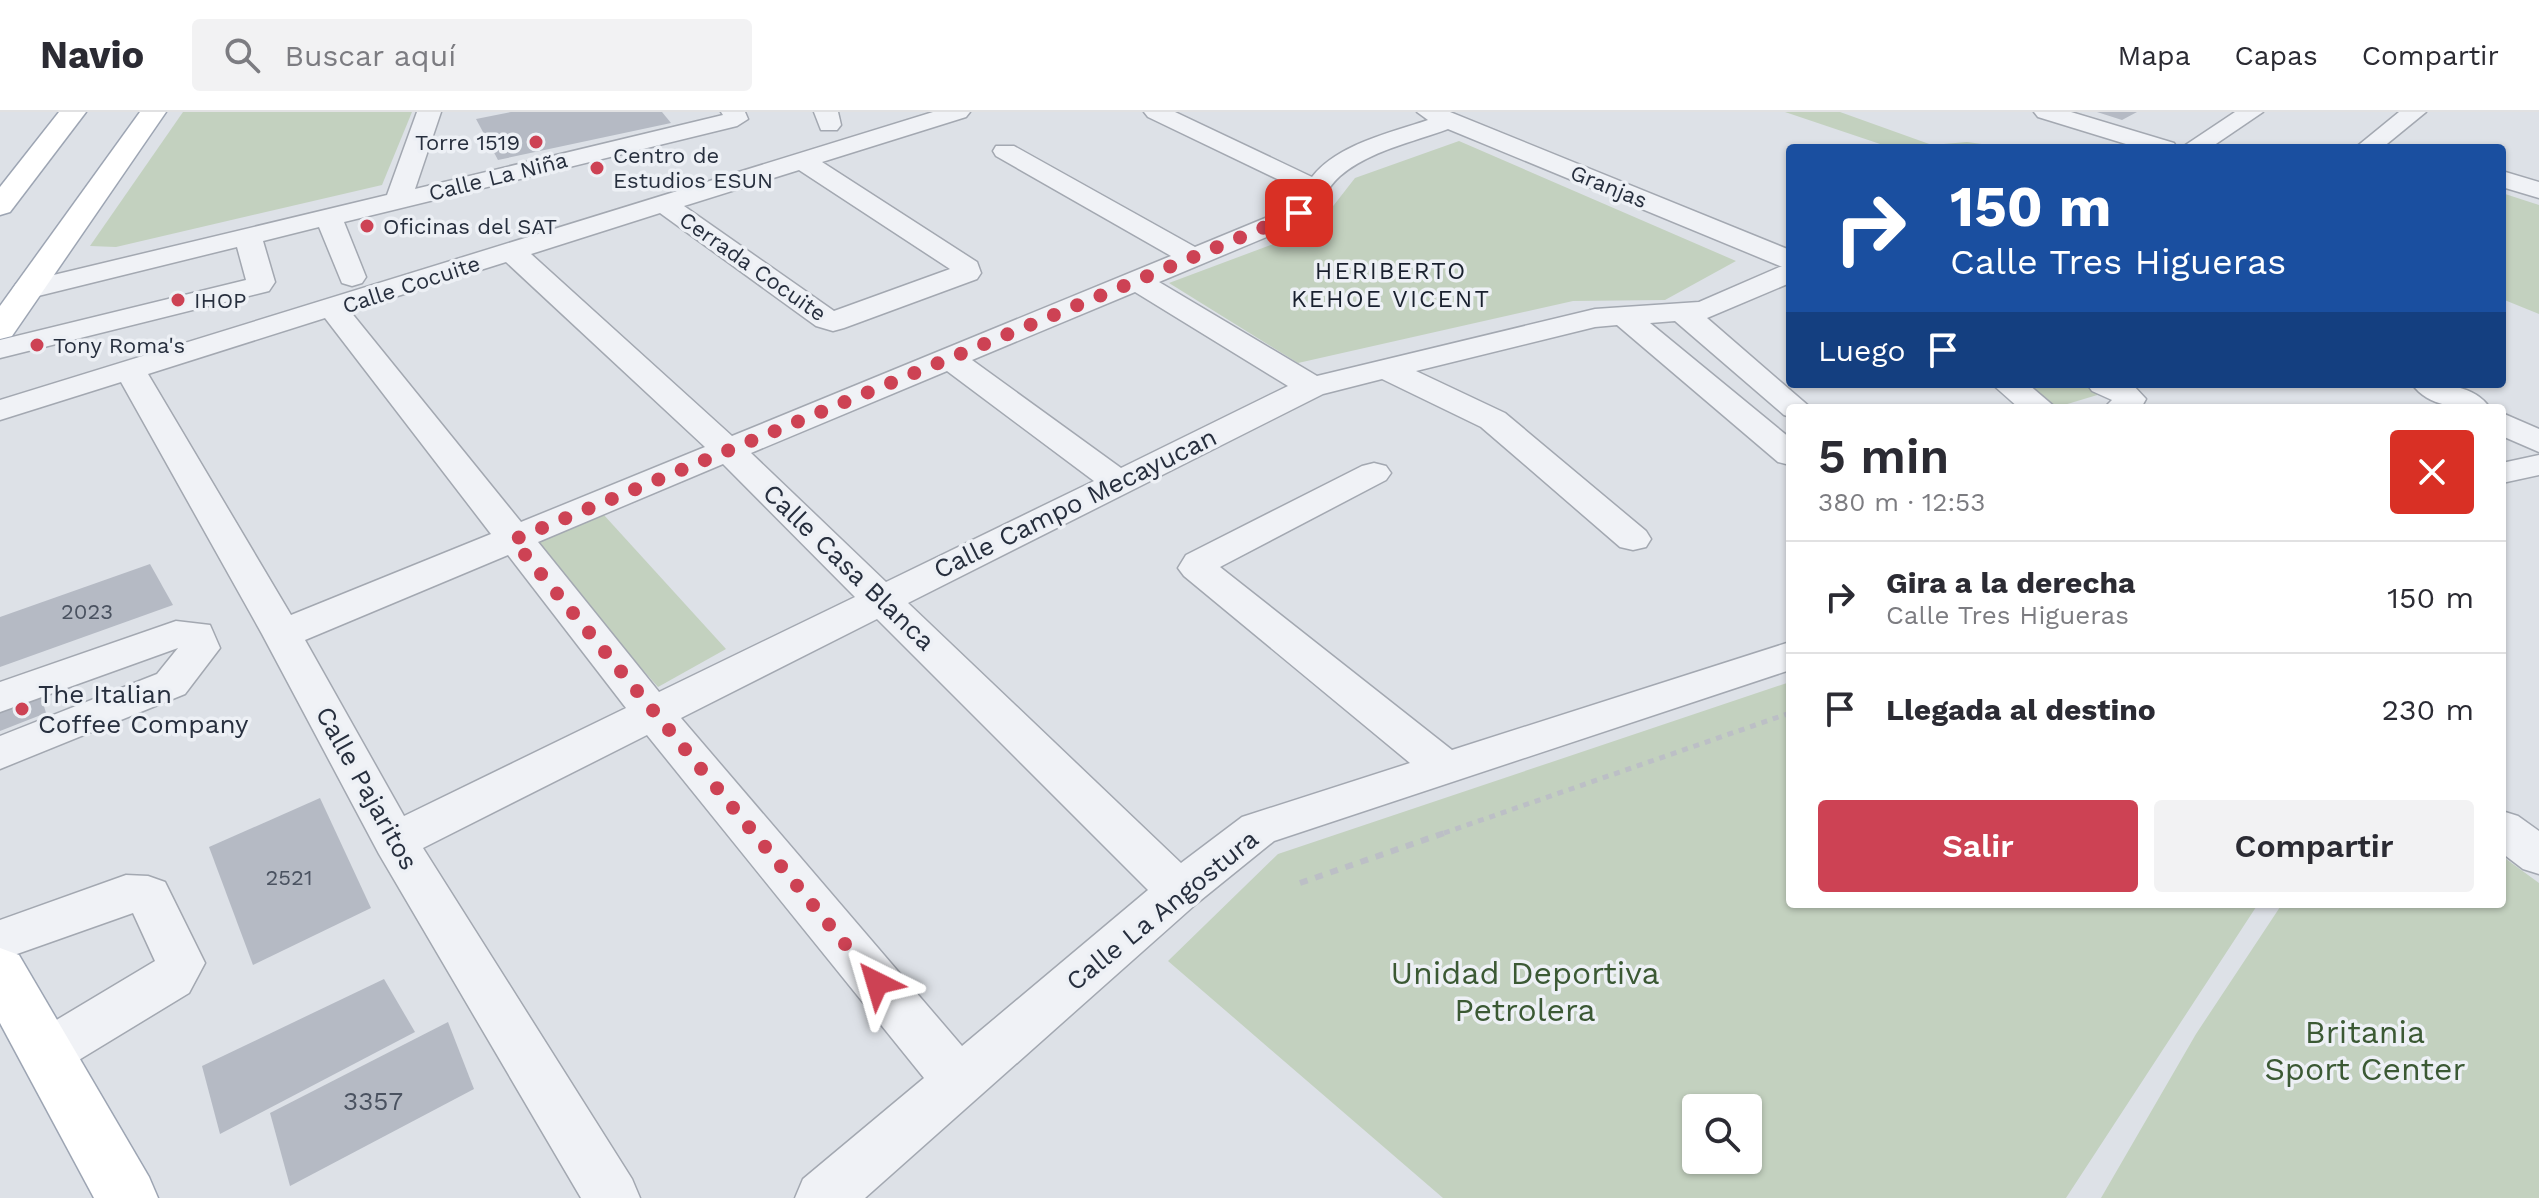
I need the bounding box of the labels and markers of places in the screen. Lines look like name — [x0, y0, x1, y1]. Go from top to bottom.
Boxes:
place label: Torre 1519 — [415, 130, 520, 155]
marker: Torre 1519 — [527, 133, 545, 151]
place label: Centro de Estudios ESUN — [613, 143, 773, 193]
marker: Centro de Estudios ESUN — [588, 159, 606, 177]
pin — [1265, 179, 1333, 247]
place label: Oficinas del SAT — [383, 214, 557, 239]
marker: Oficinas del SAT — [358, 217, 376, 235]
place label: IHOP — [194, 288, 247, 313]
marker: IHOP — [169, 291, 187, 309]
place label: Tony Roma's — [53, 333, 185, 358]
marker: Tony Roma's — [28, 336, 46, 354]
place label: The Italian Coffee Company — [38, 679, 249, 739]
marker: The Italian Coffee Company — [13, 700, 31, 718]

